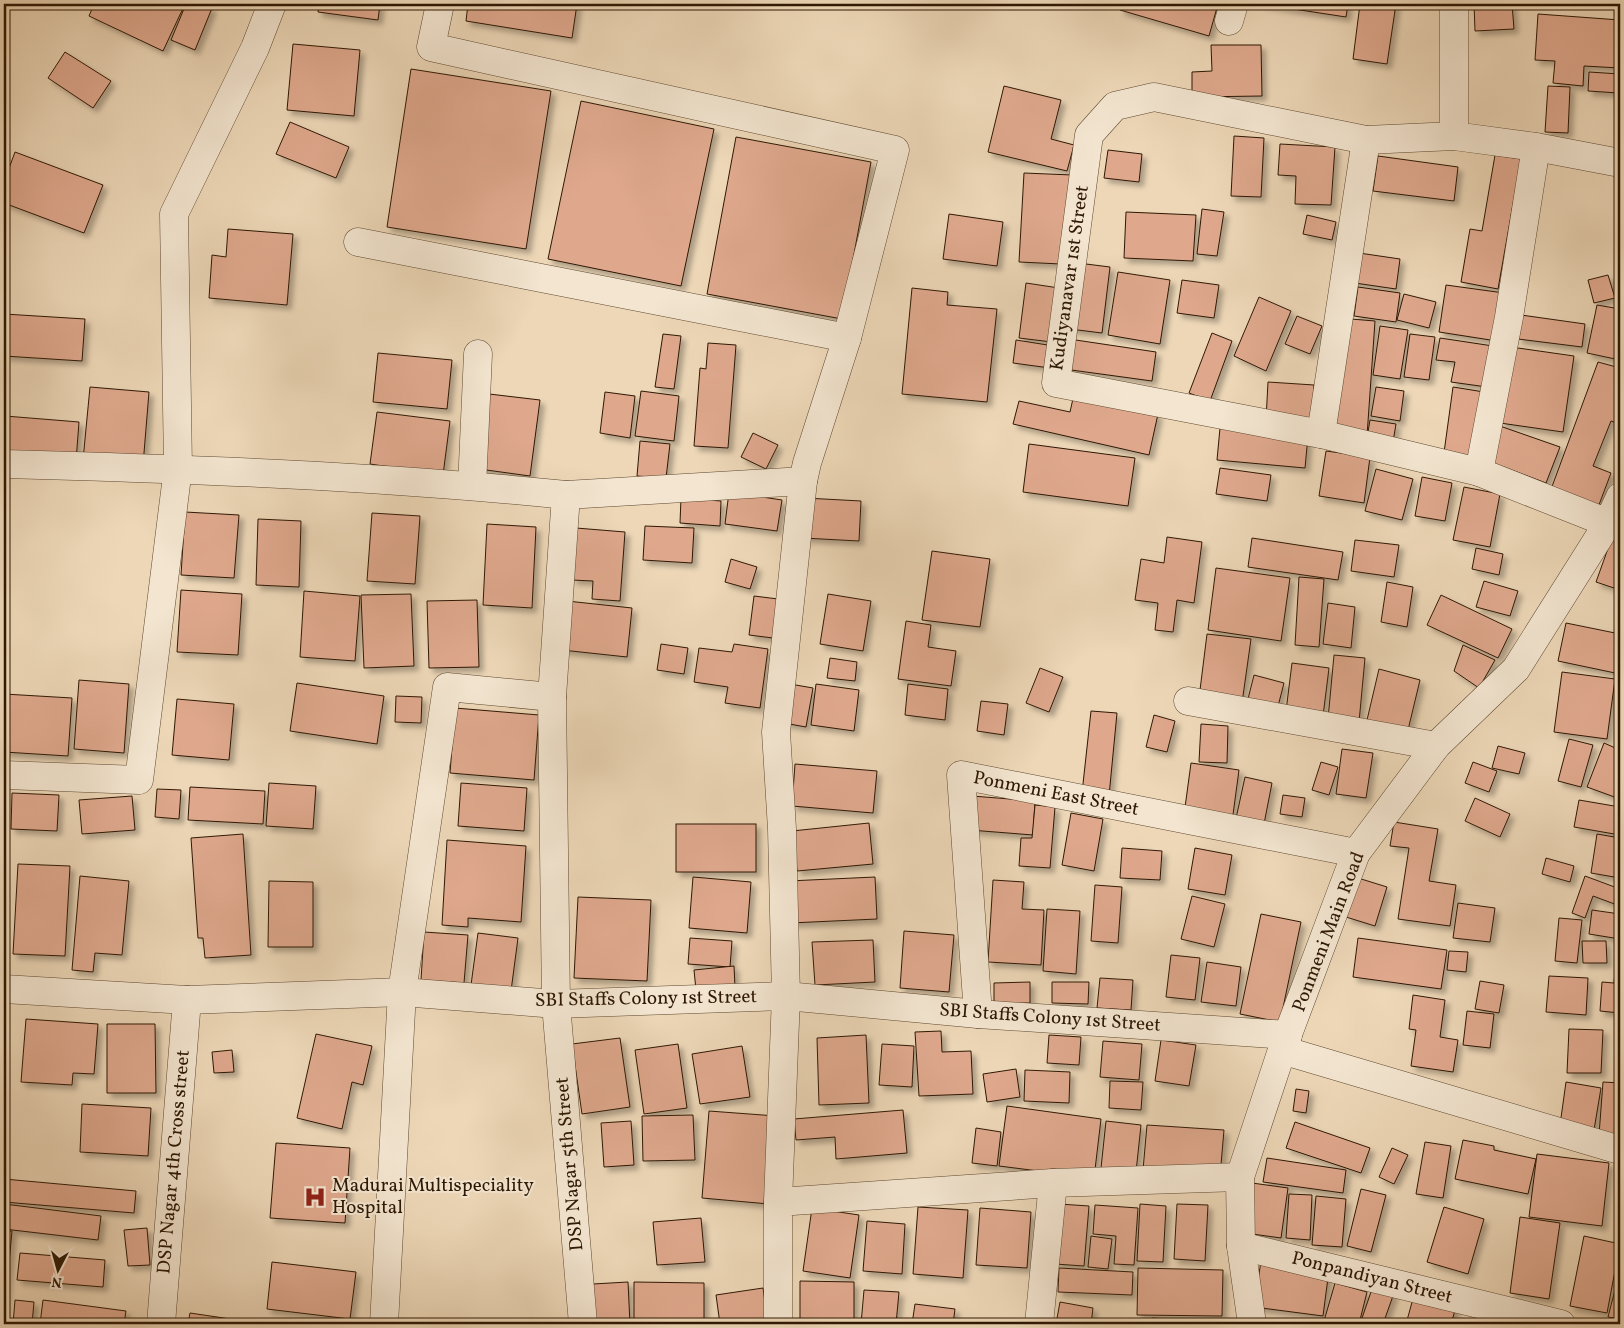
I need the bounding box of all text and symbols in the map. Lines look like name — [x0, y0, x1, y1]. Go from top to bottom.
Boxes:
street label: Kudiyanavar 1st Street — [1044, 183, 1096, 372]
street label: Ponmeni East Street — [971, 765, 1141, 823]
street label: Ponmeni Main Road — [1286, 848, 1372, 1016]
street label: SBI Staffs Colony 1st Street — [535, 984, 758, 1014]
street label: SBI Staffs Colony 1st Street — [938, 997, 1162, 1039]
street label: DSP Nagar 4th Cross street — [151, 1049, 197, 1275]
street label: DSP Nagar 5th Street — [549, 1076, 591, 1252]
place label: Madurai Multispeciality Hospital — [332, 1173, 534, 1221]
hospital icon: Madurai Multispeciality Hospital — [302, 1184, 328, 1210]
street label: Ponpandiyan Street — [1289, 1245, 1455, 1311]
north arrow — [32, 1246, 82, 1296]
text: N — [51, 1271, 63, 1291]

